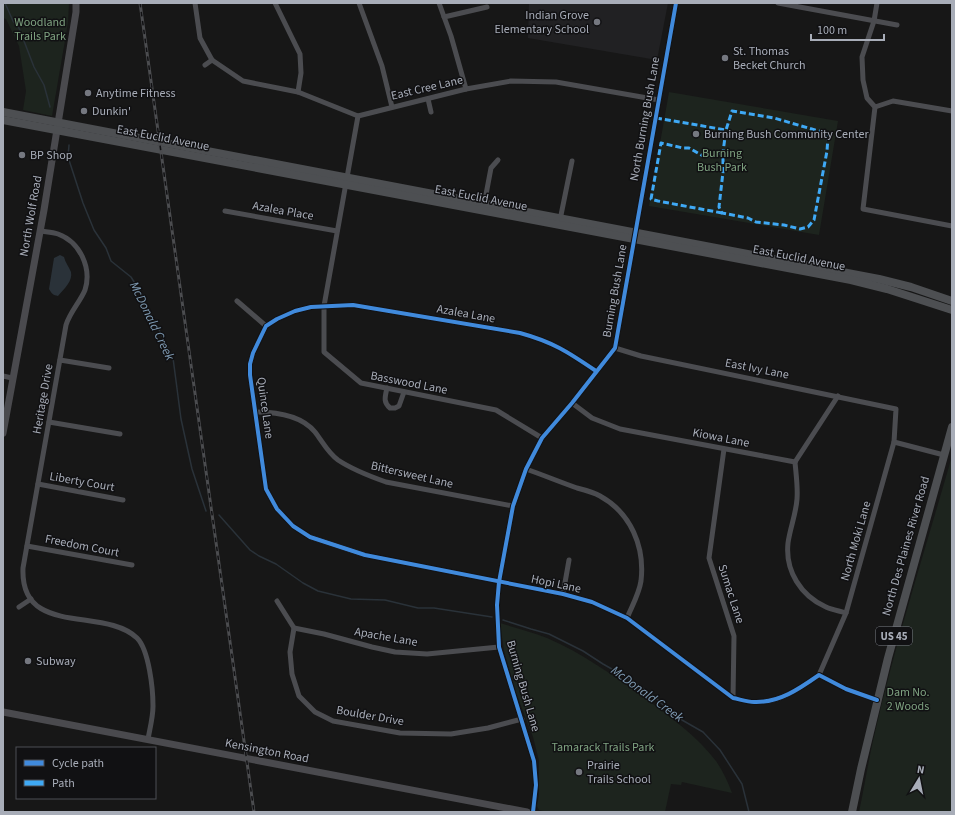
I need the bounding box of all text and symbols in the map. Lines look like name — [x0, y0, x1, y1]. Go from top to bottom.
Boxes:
place label: Indian Grove Elementary School — [494, 7, 589, 38]
park label: Woodland Trails Park — [14, 14, 66, 45]
scale bar — [811, 16, 884, 42]
marker: Indian Grove Elementary School — [592, 17, 602, 27]
text: 100 m — [817, 22, 847, 39]
place label: St. Thomas Becket Church — [733, 43, 805, 74]
marker: St. Thomas Becket Church — [720, 53, 730, 63]
street label: North Burning Bush Lane — [626, 56, 664, 182]
street label: East Cree Lane — [389, 71, 465, 105]
place label: Anytime Fitness — [96, 85, 176, 102]
marker: Anytime Fitness — [83, 88, 93, 98]
place label: Dunkin' — [92, 103, 131, 120]
marker: Dunkin' — [79, 106, 89, 116]
street label: East Euclid Avenue — [115, 121, 211, 155]
place label: Burning Bush Community Center — [704, 126, 869, 143]
marker: Burning Bush Community Center — [691, 129, 701, 139]
park label: Burning Bush Park — [697, 145, 747, 176]
place label: BP Shop — [30, 147, 73, 164]
marker: BP Shop — [17, 150, 27, 160]
street label: North Wolf Road — [16, 174, 46, 258]
street label: East Euclid Avenue — [433, 181, 529, 215]
street label: Azalea Place — [251, 197, 315, 225]
street label: East Euclid Avenue — [751, 241, 847, 275]
street label: Burning Bush Lane — [598, 243, 632, 339]
water label: McDonald Creek — [125, 278, 179, 364]
street label: Azalea Lane — [435, 300, 497, 328]
street label: East Ivy Lane — [724, 354, 790, 384]
street label: Heritage Drive — [28, 363, 58, 435]
street label: Basswood Lane — [369, 367, 449, 399]
street label: Quince Lane — [252, 376, 278, 440]
street label: Kiowa Lane — [691, 424, 751, 452]
street label: Bittersweet Lane — [369, 457, 455, 493]
street label: Liberty Court — [48, 468, 116, 496]
street label: North Des Plaines River Road — [878, 474, 934, 618]
street label: North Moki Lane — [836, 499, 876, 583]
street label: Freedom Court — [43, 530, 121, 562]
street label: Sumac Lane — [713, 562, 749, 626]
street label: Hopi Lane — [529, 570, 583, 598]
street label: Apache Lane — [353, 623, 419, 651]
road number: US 45 — [876, 627, 912, 645]
street label: Burning Bush Lane — [502, 638, 544, 734]
place label: Subway — [36, 653, 76, 670]
marker: Subway — [23, 656, 33, 666]
water label: McDonald Creek — [607, 661, 688, 727]
park label: Dam No. 2 Woods — [887, 684, 929, 715]
street label: Boulder Drive — [335, 702, 405, 730]
street label: Kensington Road — [224, 735, 310, 767]
park label: Tamarack Trails Park — [551, 739, 655, 756]
legend — [16, 747, 156, 799]
text: Cycle path — [52, 755, 104, 772]
place label: Prairie Trails School — [587, 757, 651, 788]
north arrow — [899, 759, 939, 799]
text: N — [916, 762, 926, 778]
marker: Prairie Trails School — [574, 767, 584, 777]
text: Path — [52, 775, 75, 792]

